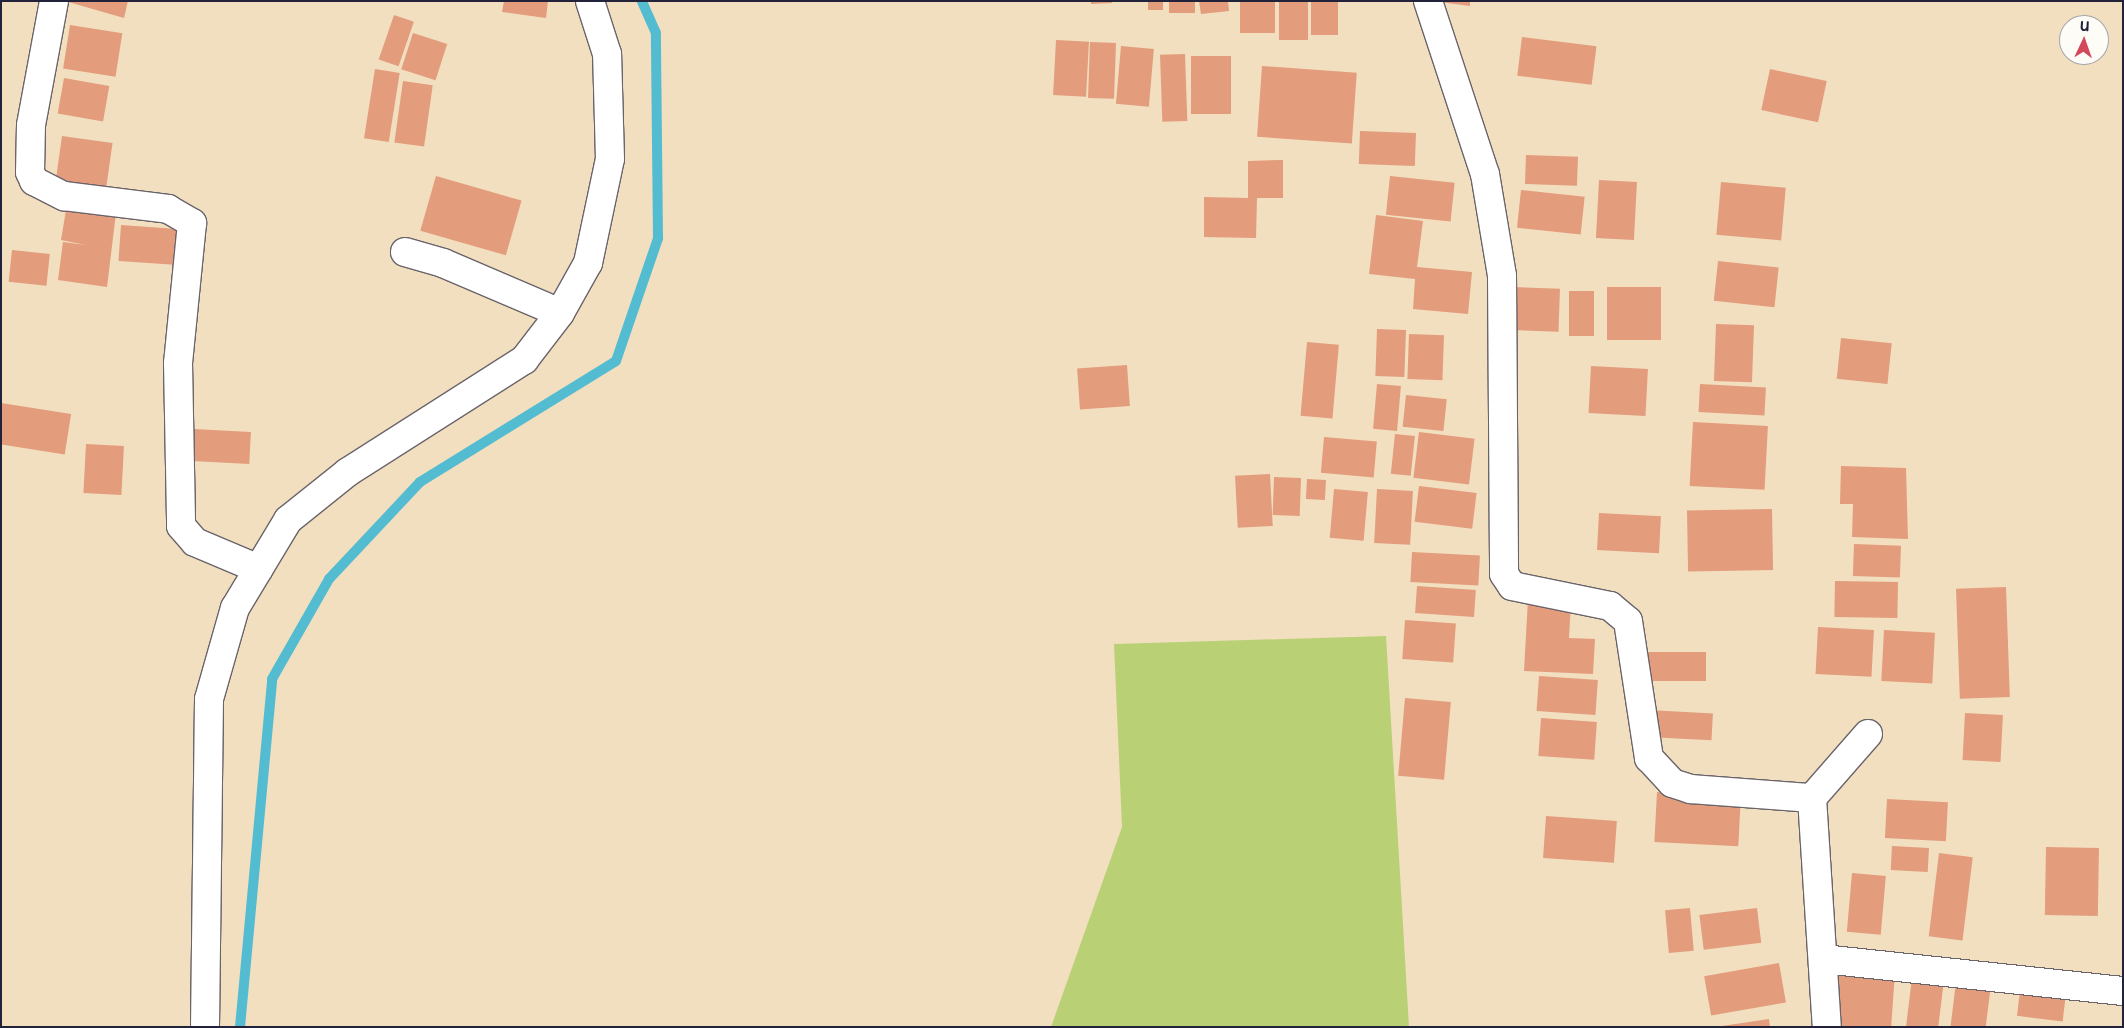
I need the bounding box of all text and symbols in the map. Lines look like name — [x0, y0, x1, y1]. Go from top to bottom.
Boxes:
north arrow — [2059, 15, 2109, 65]
text: U — [2079, 16, 2090, 35]

